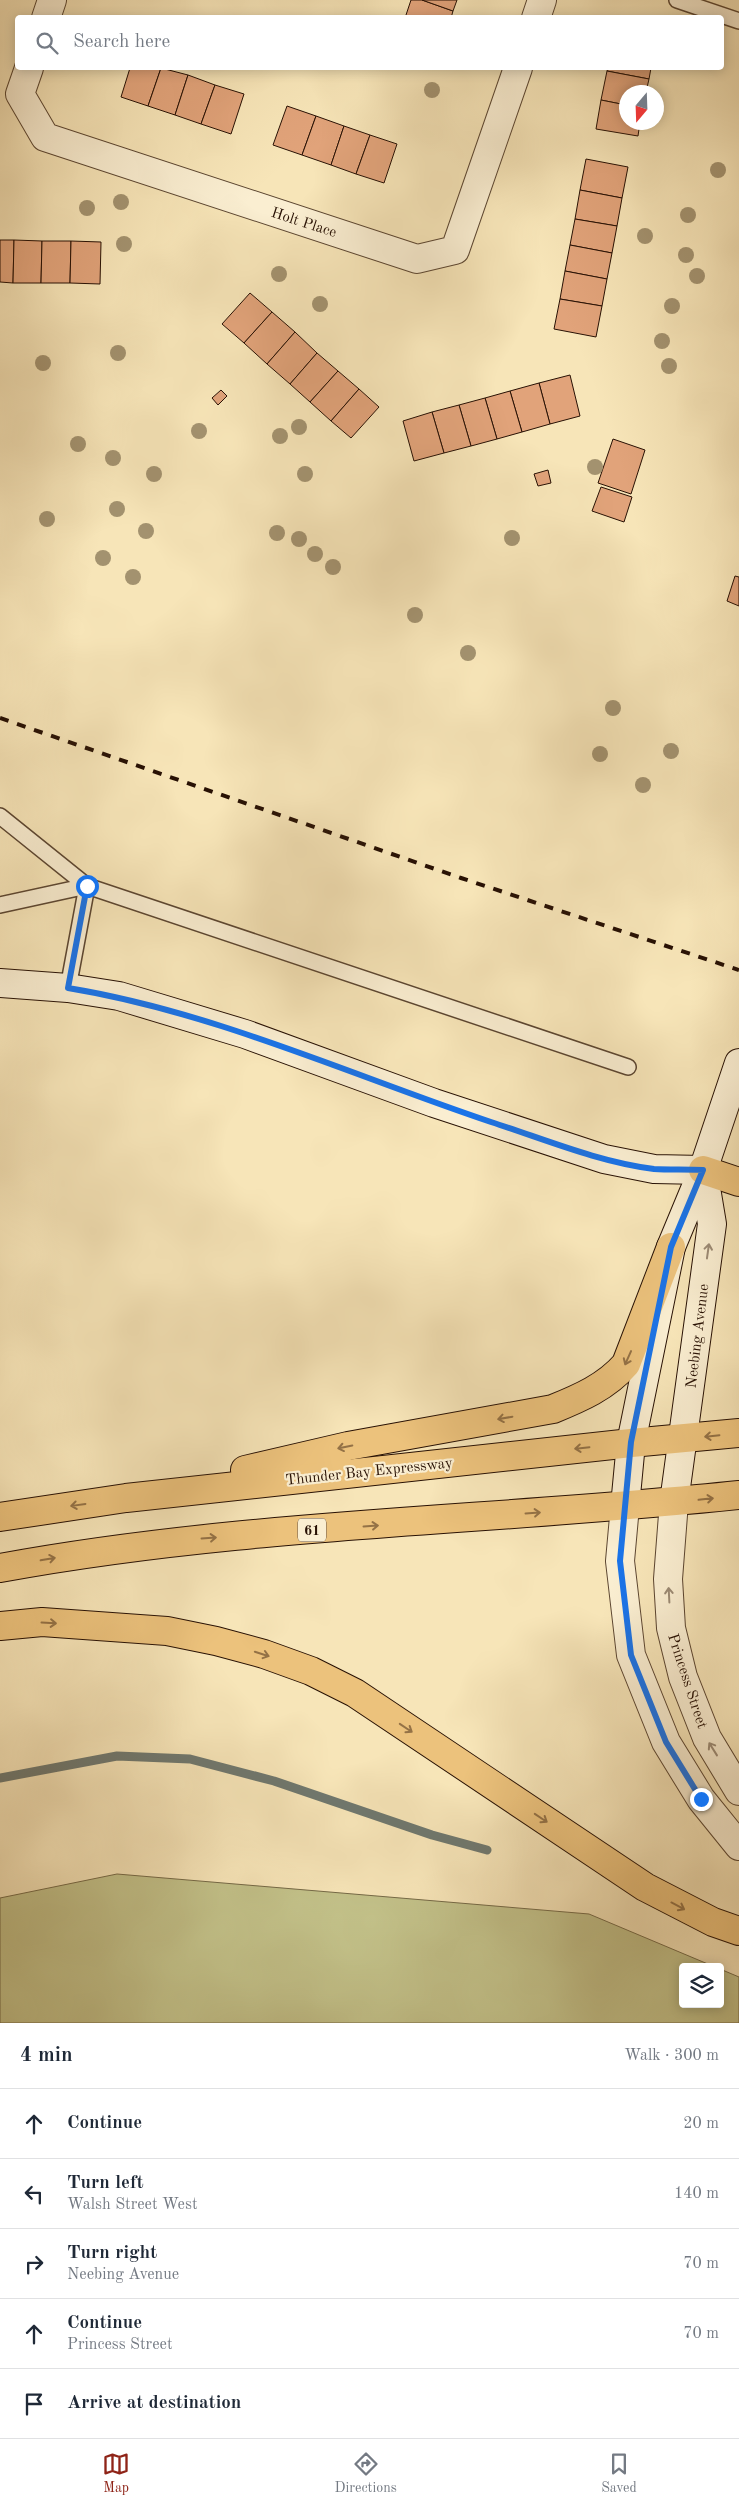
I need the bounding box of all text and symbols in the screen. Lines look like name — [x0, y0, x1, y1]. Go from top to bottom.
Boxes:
search box — [15, 15, 724, 70]
icon: search — [33, 29, 61, 57]
text: Search here — [73, 33, 170, 52]
north arrow — [619, 85, 664, 130]
street label: Holt Place — [269, 206, 338, 241]
route start — [76, 875, 99, 898]
one-way arrow — [703, 1244, 713, 1260]
street label: Neebing Avenue — [685, 1283, 712, 1389]
one-way arrow — [622, 1350, 632, 1365]
one-way arrow — [497, 1413, 513, 1423]
one-way arrow — [704, 1431, 720, 1441]
one-way arrow — [337, 1442, 353, 1452]
one-way arrow — [575, 1443, 591, 1453]
street label: Thunder Bay Expressway — [285, 1456, 454, 1489]
one-way arrow — [698, 1494, 714, 1504]
one-way arrow — [70, 1500, 86, 1510]
one-way arrow — [525, 1509, 541, 1518]
road number: 61 — [298, 1518, 326, 1542]
one-way arrow — [363, 1521, 379, 1530]
one-way arrow — [201, 1533, 217, 1543]
one-way arrow — [40, 1553, 56, 1563]
one-way arrow — [664, 1587, 673, 1603]
one-way arrow — [40, 1618, 56, 1627]
street label: Princess Street — [664, 1632, 709, 1731]
one-way arrow — [254, 1650, 270, 1660]
one-way arrow — [399, 1723, 413, 1733]
one-way arrow — [708, 1743, 718, 1757]
route end — [690, 1788, 713, 1811]
one-way arrow — [534, 1813, 548, 1824]
one-way arrow — [670, 1902, 685, 1911]
map controls — [679, 1963, 724, 2008]
button: layers — [679, 1963, 724, 2008]
text: 4 min — [20, 2045, 73, 2066]
text: Walk · 300 m — [624, 2048, 719, 2064]
icon: ahead — [20, 2110, 48, 2138]
text: Continue — [67, 2114, 142, 2133]
text: 20 m — [683, 2116, 719, 2132]
text: Turn left — [67, 2174, 144, 2193]
icon: left — [20, 2180, 48, 2208]
text: 140 m — [674, 2186, 719, 2202]
text: Walsh Street West — [67, 2197, 198, 2213]
text: Turn right — [67, 2244, 157, 2263]
icon: right — [20, 2250, 48, 2278]
text: 70 m — [683, 2256, 719, 2272]
text: Neebing Avenue — [67, 2267, 179, 2283]
text: Continue — [67, 2314, 142, 2333]
icon: ahead — [20, 2320, 48, 2348]
text: 70 m — [683, 2326, 719, 2342]
text: Princess Street — [67, 2337, 173, 2353]
icon: arrive — [20, 2390, 48, 2418]
text: Arrive at destination — [67, 2394, 241, 2413]
tab: Map — [102, 2450, 130, 2497]
tab: Directions — [335, 2450, 397, 2497]
tab: Saved — [601, 2450, 637, 2497]

